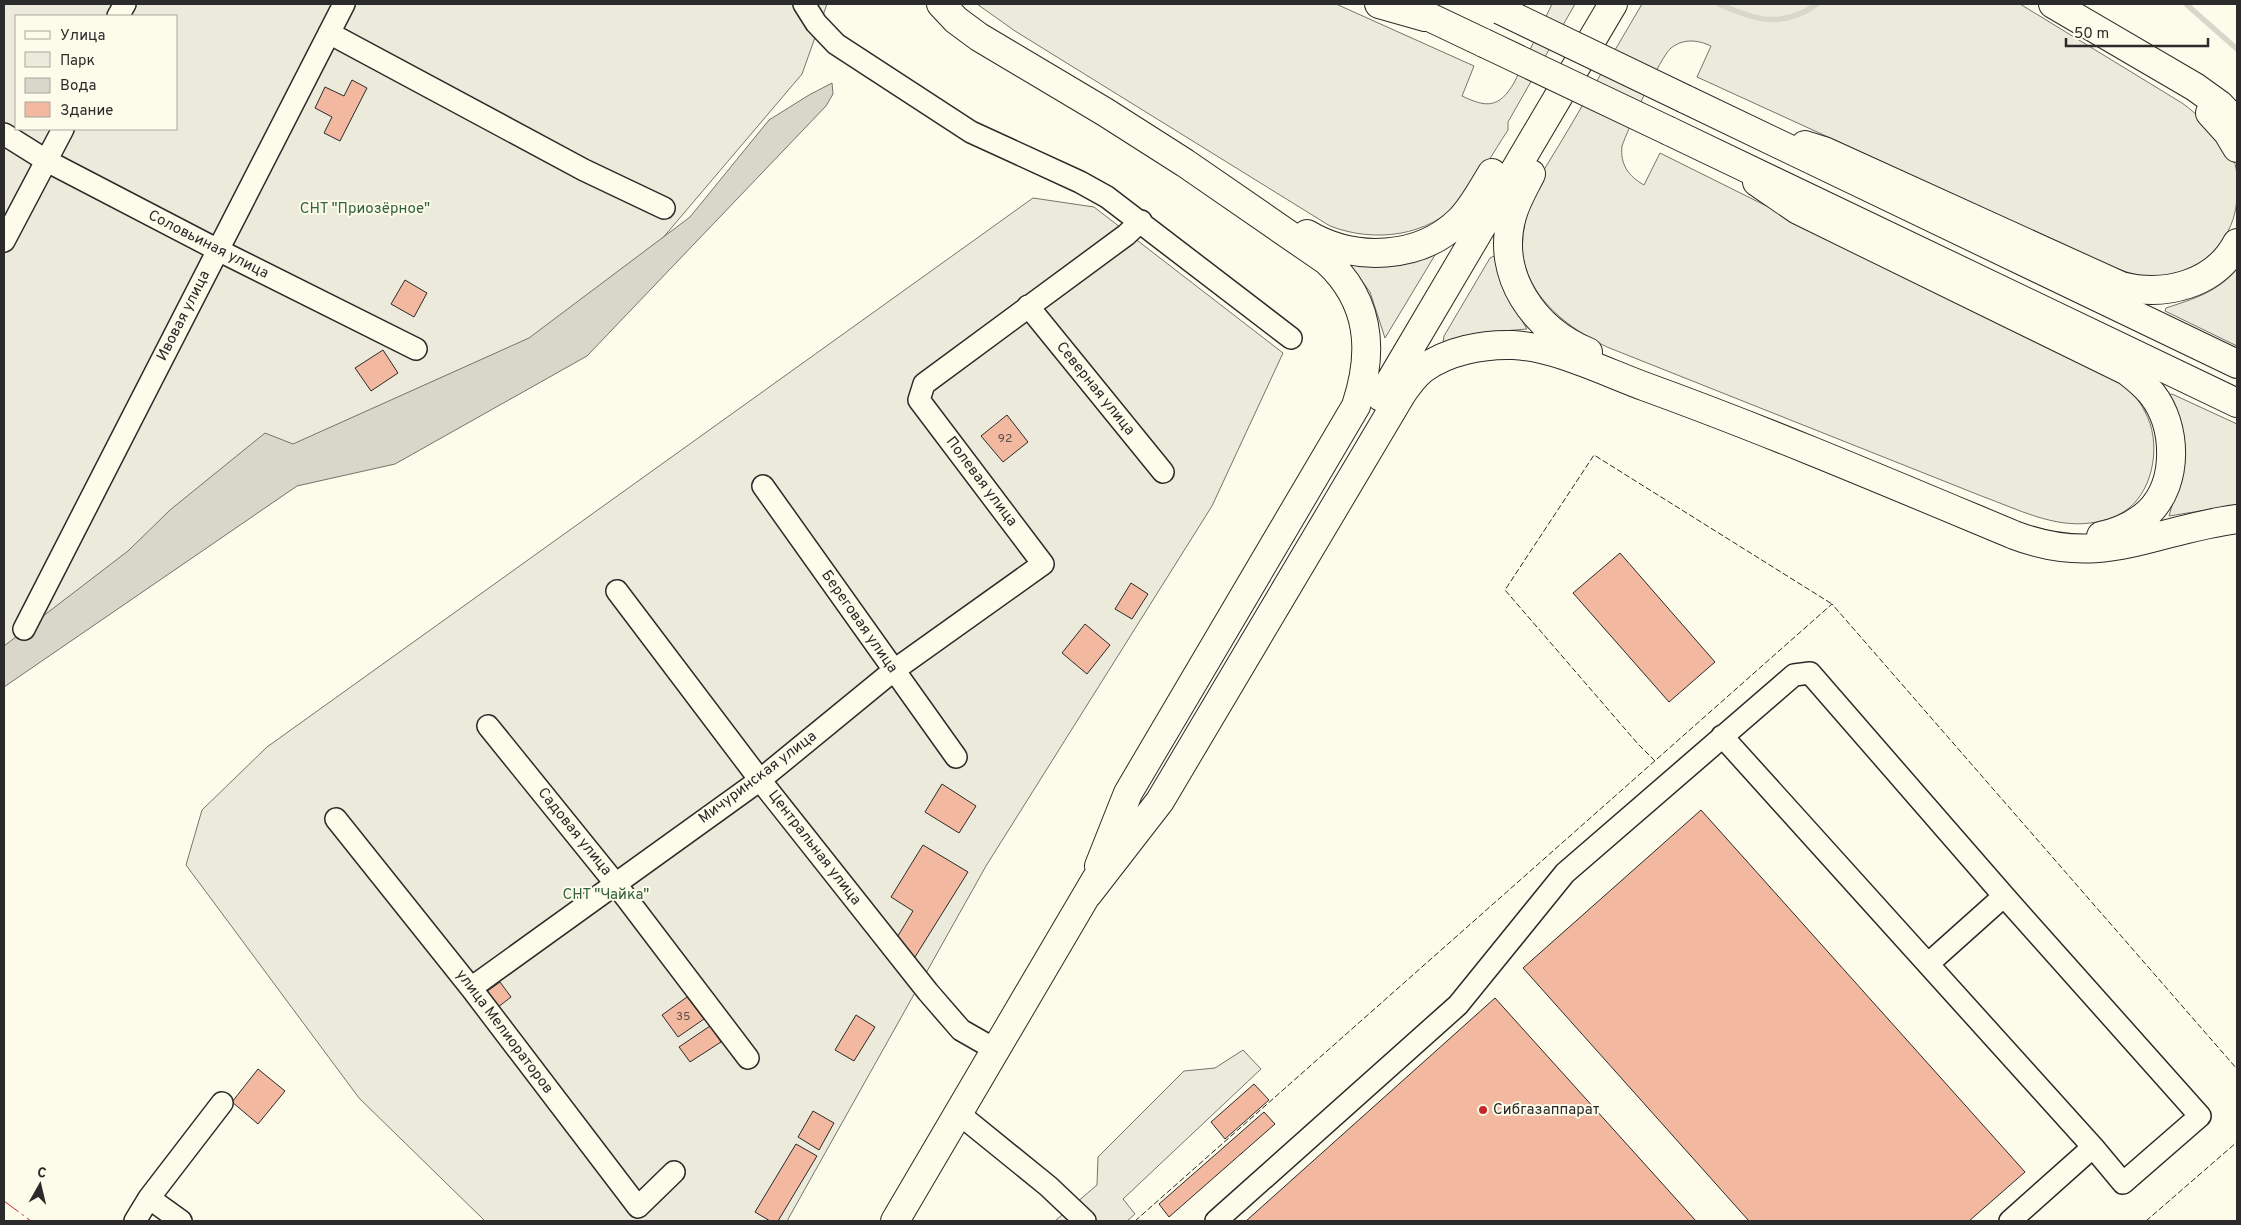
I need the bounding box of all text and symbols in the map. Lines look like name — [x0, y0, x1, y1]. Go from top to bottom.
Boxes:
legend — [15, 15, 178, 130]
scale bar — [2066, 15, 2208, 47]
text: 50 m — [2074, 25, 2109, 44]
text: Улица — [60, 27, 105, 46]
text: Парк — [60, 52, 95, 71]
text: Вода — [60, 77, 96, 96]
text: Здание — [60, 102, 113, 121]
park label: СНТ "Приозёрное" — [300, 200, 430, 219]
street label: Соловьиная улица — [144, 206, 272, 284]
street label: Ивовая улица — [153, 268, 215, 364]
street label: Северная улица — [1051, 338, 1139, 440]
house number: 92 — [998, 431, 1012, 447]
street label: Полевая улица — [941, 433, 1021, 531]
street label: Береговая улица — [816, 567, 902, 677]
street label: Мичуринская улица — [695, 727, 821, 829]
street label: Садовая улица — [533, 784, 615, 880]
street label: Центральная улица — [763, 787, 865, 909]
park label: СНТ "Чайка" — [563, 886, 649, 905]
street label: улица Мелиораторов — [451, 966, 557, 1098]
house number: 35 — [676, 1009, 690, 1025]
place label: Сибгазаппарат — [1493, 1101, 1600, 1120]
marker: Сибгазаппарат — [1477, 1104, 1489, 1116]
north arrow — [15, 1160, 65, 1210]
text: С — [36, 1165, 47, 1183]

